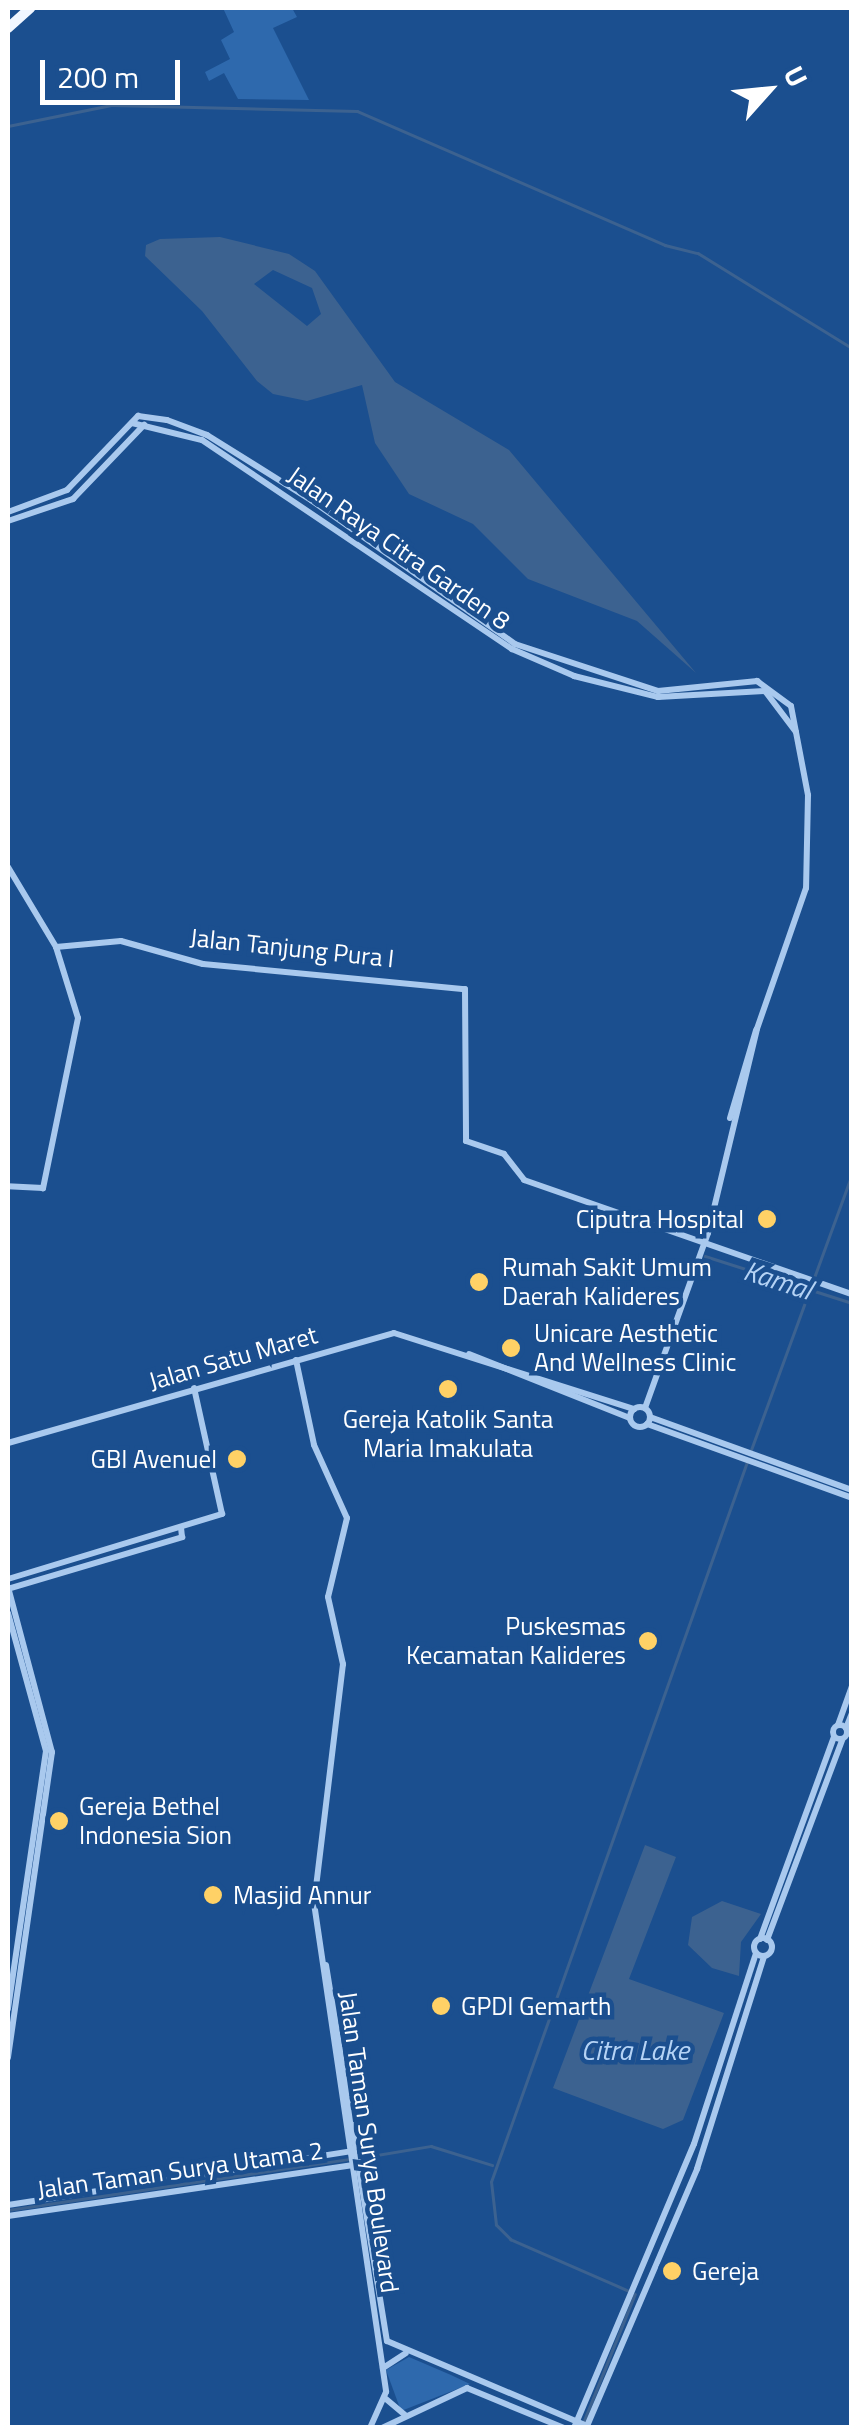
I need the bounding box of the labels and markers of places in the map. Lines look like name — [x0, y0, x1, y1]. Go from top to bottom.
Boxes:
place label: Ciputra Hospital — [576, 1204, 744, 1234]
marker: Ciputra Hospital — [754, 1206, 780, 1232]
place label: Rumah Sakit Umum Daerah Kalideres — [502, 1253, 712, 1312]
marker: Rumah Sakit Umum Daerah Kalideres — [466, 1269, 492, 1295]
place label: Unicare Aesthetic And Wellness Clinic — [534, 1319, 736, 1378]
marker: Unicare Aesthetic And Wellness Clinic — [498, 1335, 524, 1361]
marker: Gereja Katolik Santa Maria Imakulata — [437, 1378, 459, 1400]
place label: Gereja Katolik Santa Maria Imakulata — [343, 1405, 553, 1464]
place label: GBI Avenuel — [91, 1444, 217, 1474]
marker: GBI Avenuel — [226, 1448, 248, 1470]
place label: Puskesmas Kecamatan Kalideres — [406, 1612, 626, 1671]
marker: Puskesmas Kecamatan Kalideres — [635, 1628, 661, 1654]
place label: Gereja Bethel Indonesia Sion — [79, 1792, 232, 1851]
marker: Gereja Bethel Indonesia Sion — [48, 1810, 70, 1832]
place label: Masjid Annur — [233, 1880, 371, 1910]
marker: Masjid Annur — [202, 1884, 224, 1906]
place label: GPDI Gemarth — [461, 1991, 611, 2021]
marker: GPDI Gemarth — [430, 1995, 452, 2017]
place label: Gereja — [692, 2256, 759, 2286]
marker: Gereja — [661, 2260, 683, 2282]

